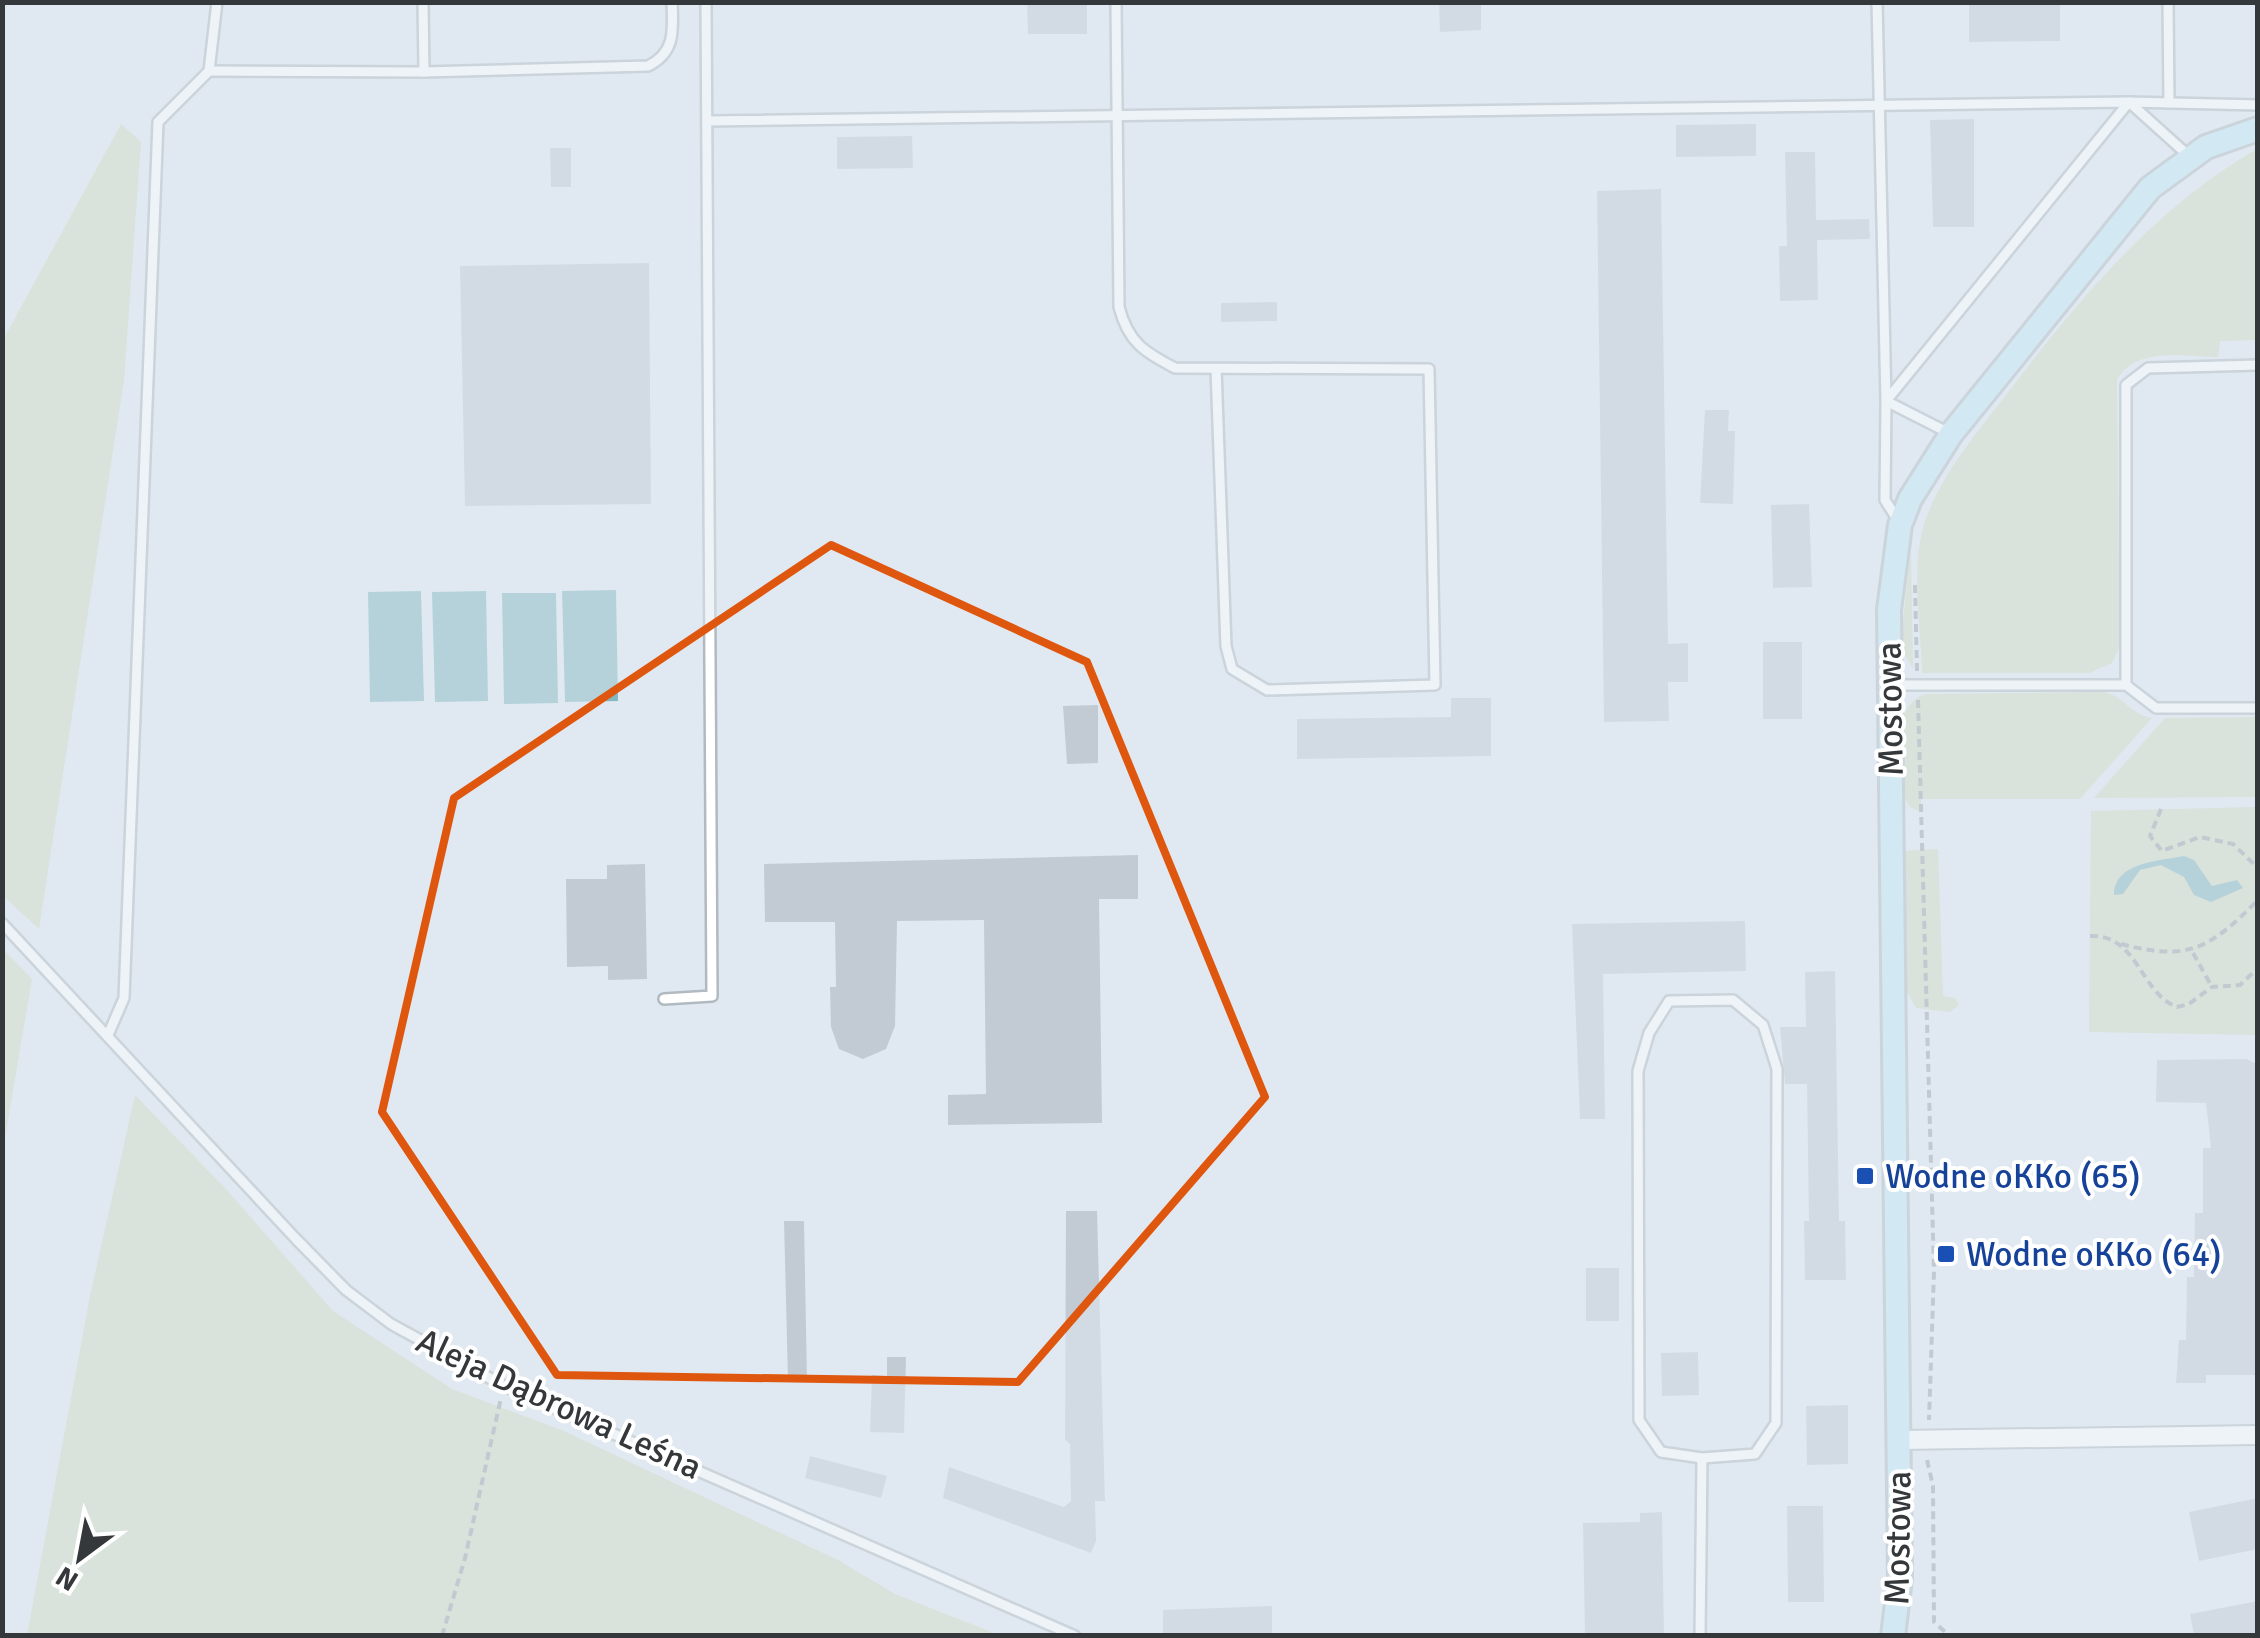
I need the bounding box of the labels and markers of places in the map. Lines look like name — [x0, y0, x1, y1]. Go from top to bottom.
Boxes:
place label: Wodne oKKo (65) — [1885, 1155, 2141, 1198]
marker: Wodne oKKo (65) — [1854, 1165, 1876, 1187]
place label: Wodne oKKo (64) — [1966, 1233, 2222, 1276]
marker: Wodne oKKo (64) — [1935, 1243, 1957, 1265]

